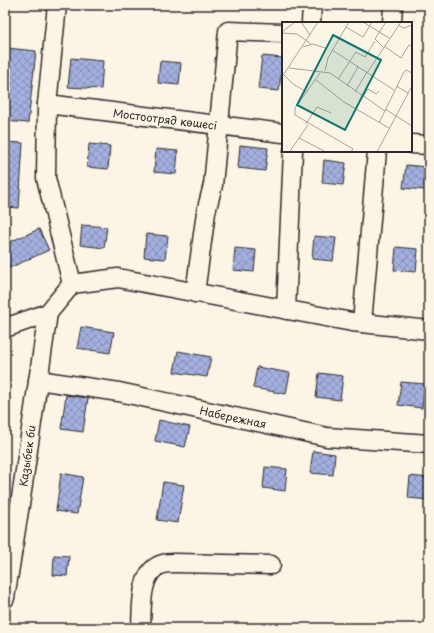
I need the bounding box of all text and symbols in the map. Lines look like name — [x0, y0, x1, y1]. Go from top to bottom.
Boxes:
inset map — [282, 22, 412, 152]
street label: Мостоотряд көшесі — [112, 104, 218, 134]
street label: Набережная — [198, 402, 268, 432]
street label: Казыбек би — [14, 424, 40, 488]

